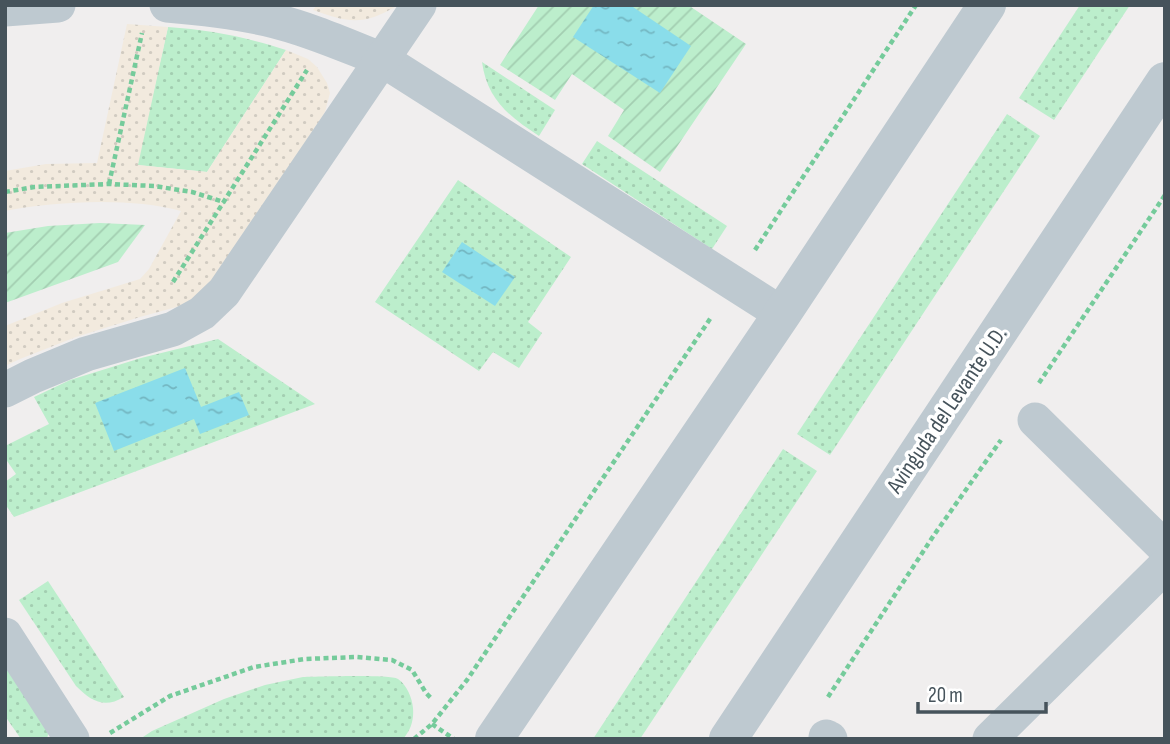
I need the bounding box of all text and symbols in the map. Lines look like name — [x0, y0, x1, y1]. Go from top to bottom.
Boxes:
street label: Avinguda del Levante U.D. — [880, 321, 1013, 499]
scale bar — [918, 670, 1046, 714]
text: 20 m — [928, 683, 963, 708]

